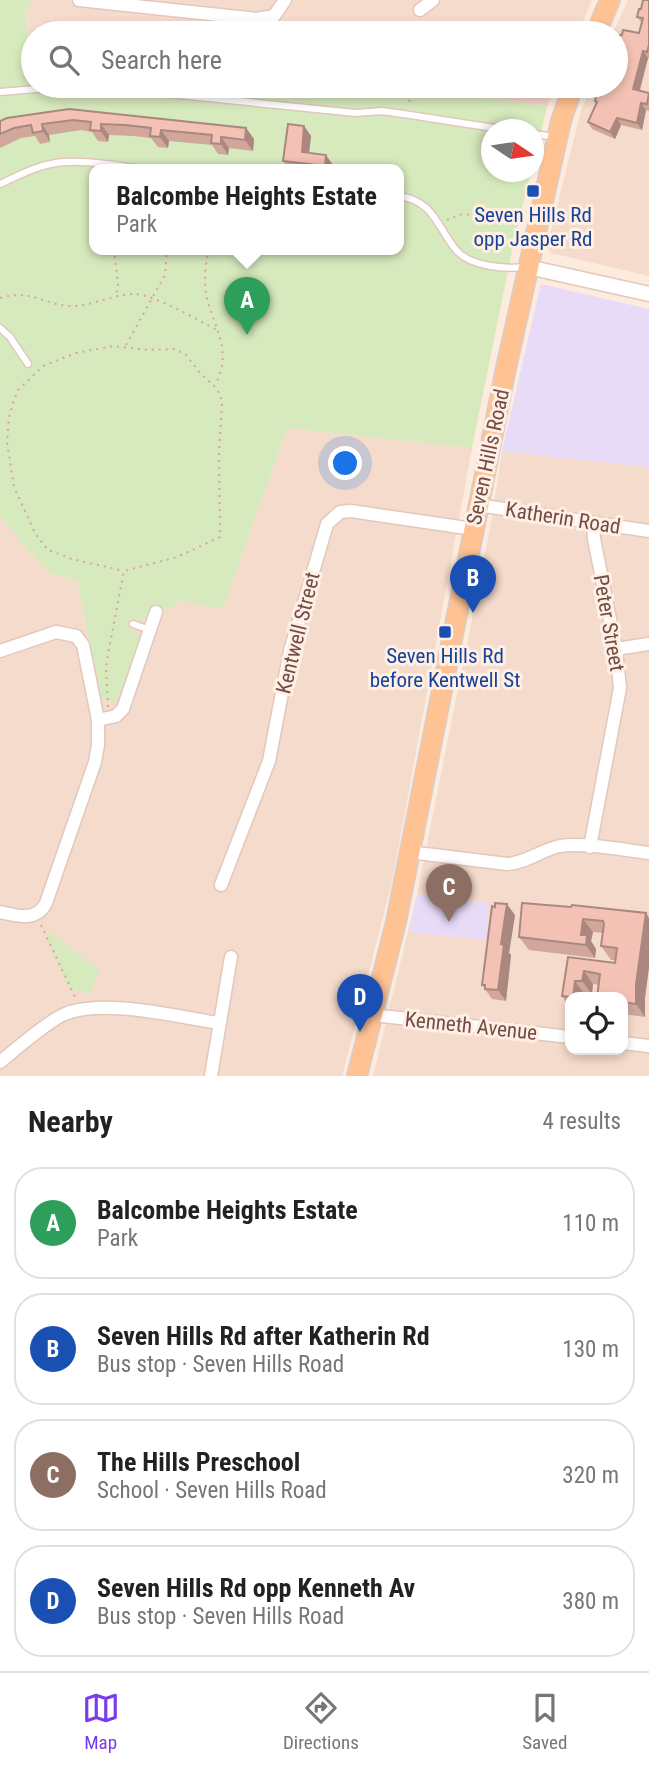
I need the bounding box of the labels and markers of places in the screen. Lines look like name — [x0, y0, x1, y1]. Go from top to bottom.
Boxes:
marker: Seven Hills Rd opp Jasper Rd — [525, 183, 541, 199]
place label: Seven Hills Rd opp Jasper Rd — [474, 203, 592, 251]
pin: A — [224, 277, 270, 335]
pin: B — [450, 555, 496, 613]
marker: Seven Hills Rd before Kentwell St — [437, 624, 453, 640]
place label: Seven Hills Rd before Kentwell St — [370, 644, 520, 692]
pin: C — [426, 864, 472, 922]
pin: D — [337, 974, 383, 1032]

